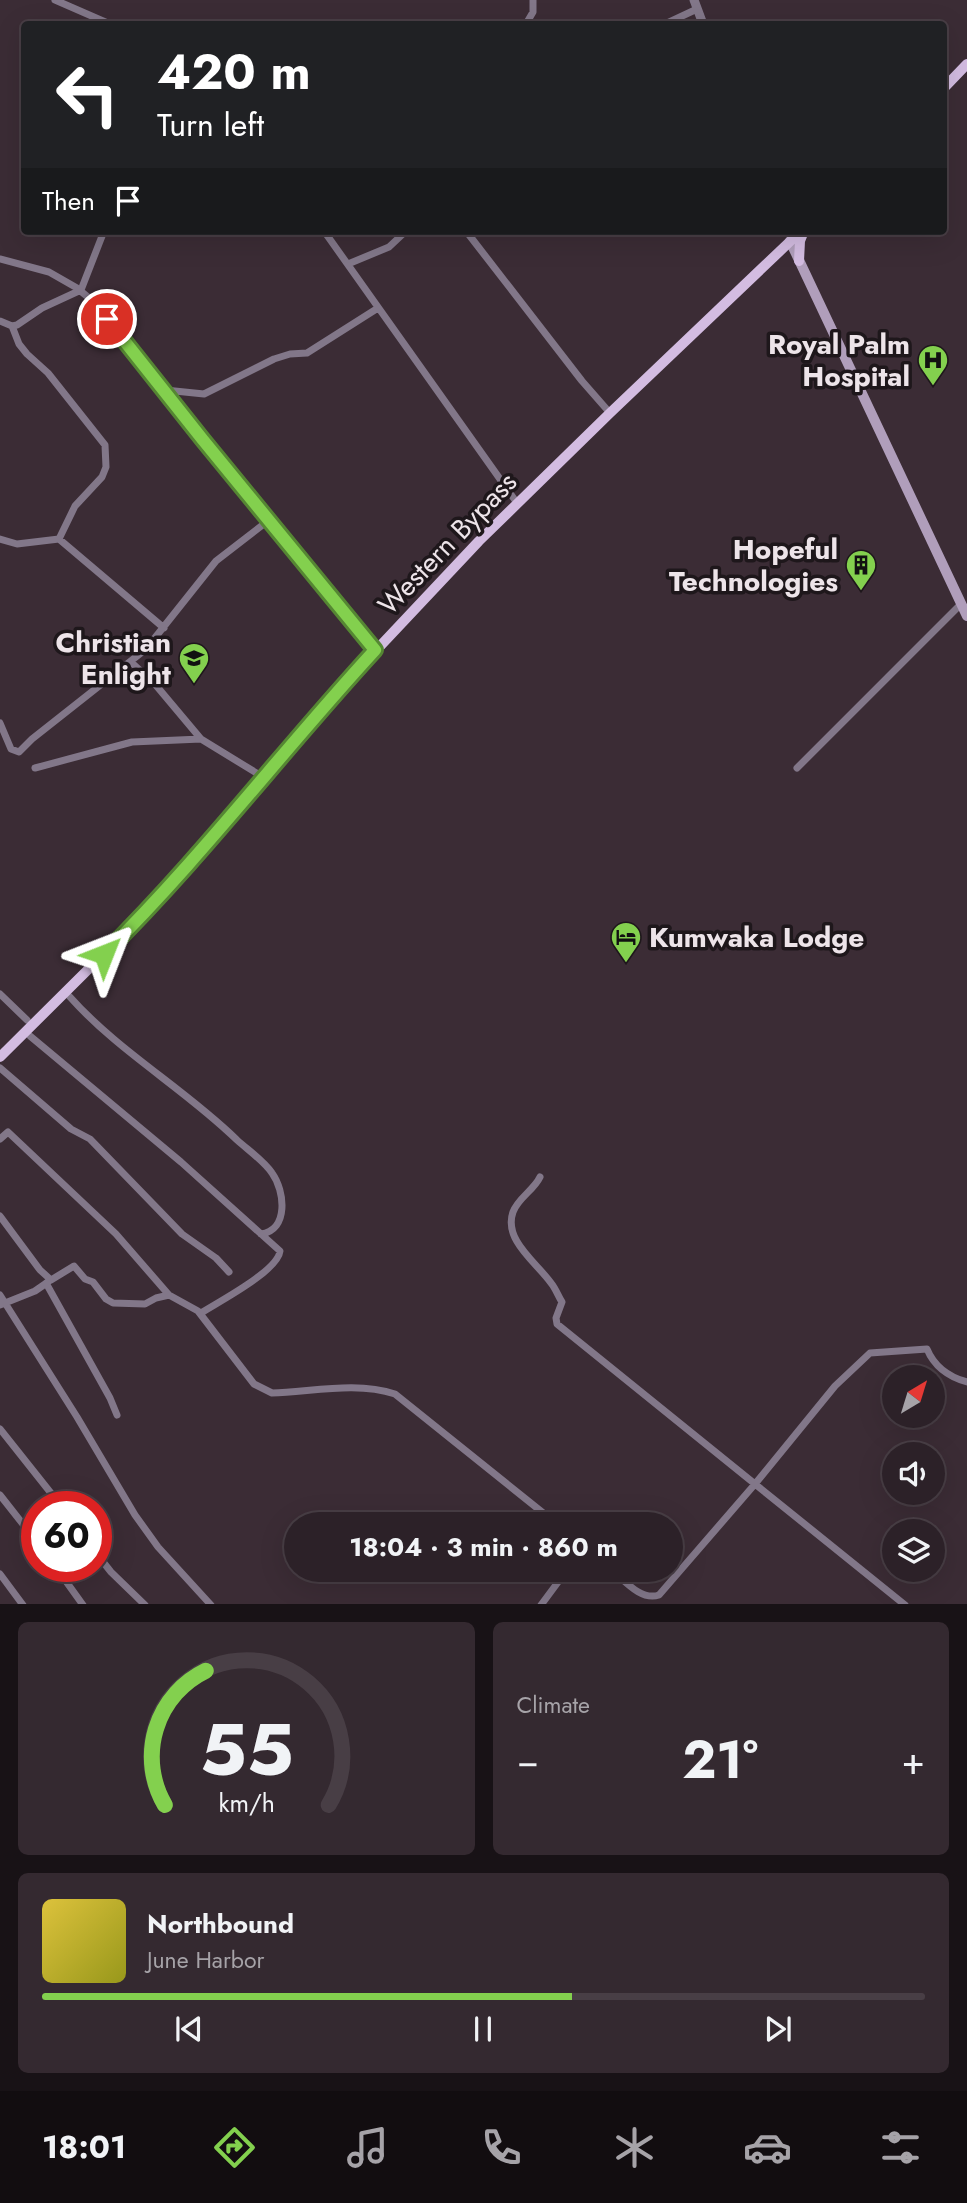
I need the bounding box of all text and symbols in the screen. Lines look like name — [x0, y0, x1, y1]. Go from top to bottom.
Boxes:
text: 420 m — [157, 37, 311, 107]
icon: left — [42, 49, 133, 140]
text: Turn left — [157, 102, 264, 148]
text: Then — [42, 182, 95, 220]
icon: arrive — [109, 182, 147, 220]
pin — [77, 289, 137, 349]
icon: arrive — [88, 300, 126, 338]
place label: Royal Palm Hospital — [768, 324, 910, 397]
hospital icon: Royal Palm Hospital — [916, 343, 950, 387]
street label: Western Bypass — [368, 463, 526, 624]
place label: Hopeful Technologies — [669, 529, 838, 602]
building icon: Hopeful Technologies — [844, 548, 878, 592]
place label: Christian Enlight — [56, 622, 171, 695]
school or university icon: Christian Enlight — [177, 641, 211, 685]
position arrow — [67, 917, 141, 991]
place label: Kumwaka Lodge — [649, 917, 864, 958]
hotel icon: Kumwaka Lodge — [609, 920, 643, 964]
north arrow — [882, 1365, 945, 1428]
map controls — [882, 1365, 945, 1582]
button: sound — [882, 1442, 945, 1505]
speed limit sign: 60 — [21, 1491, 112, 1582]
button: layers — [882, 1519, 945, 1582]
text: 18:04 · 3 min · 860 m — [349, 1528, 618, 1566]
text: Climate — [517, 1688, 590, 1722]
text: 55 — [199, 1697, 293, 1802]
text: 21° — [682, 1722, 758, 1798]
text: − — [517, 1733, 539, 1788]
text: + — [902, 1733, 925, 1788]
text: km/h — [218, 1784, 275, 1820]
text: Northbound — [147, 1905, 294, 1943]
text: June Harbor — [147, 1943, 264, 1977]
icon: previous — [170, 2010, 208, 2048]
icon: pause — [464, 2010, 502, 2048]
icon: next — [759, 2010, 797, 2048]
icon: directions — [210, 2123, 259, 2172]
icon: music — [343, 2123, 392, 2172]
icon: phone — [477, 2123, 526, 2172]
icon: climate — [610, 2123, 659, 2172]
icon: car — [743, 2123, 792, 2172]
icon: filters — [876, 2123, 925, 2172]
text: 18:01 — [42, 2124, 126, 2170]

